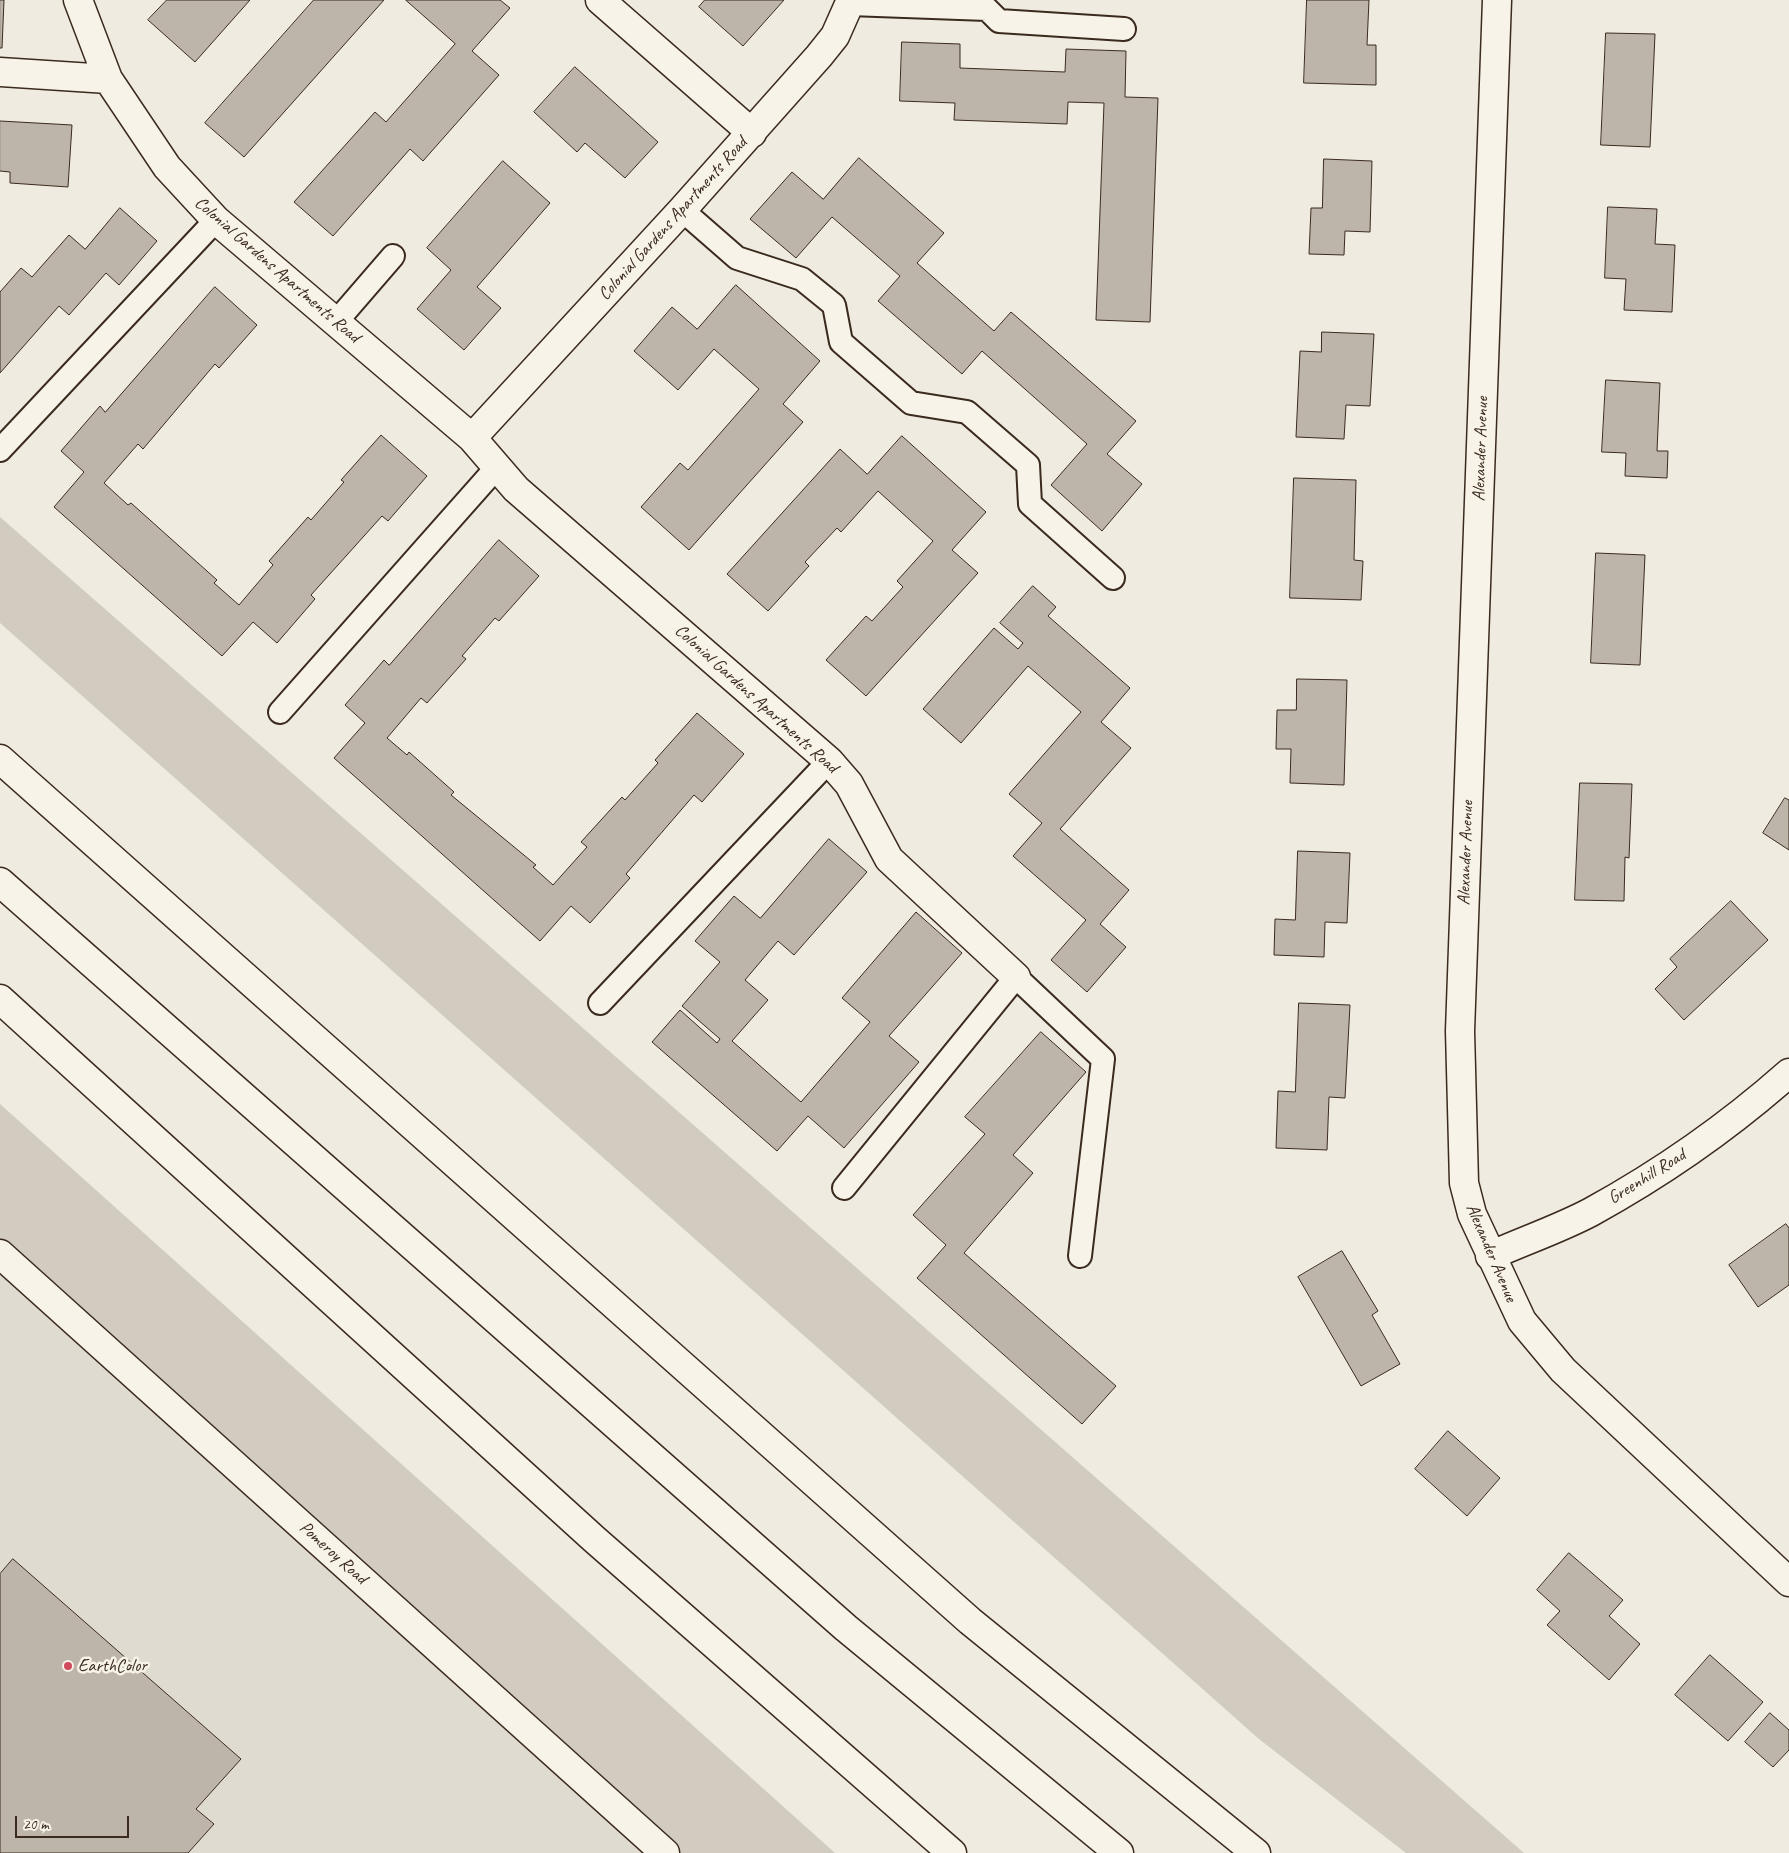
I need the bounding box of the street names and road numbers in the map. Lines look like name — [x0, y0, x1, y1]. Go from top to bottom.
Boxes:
street label: Colonial Gardens Apartments Road — [594, 133, 752, 305]
street label: Colonial Gardens Apartments Road — [190, 192, 364, 348]
street label: Alexander Avenue — [1468, 396, 1494, 502]
street label: Colonial Gardens Apartments Road — [670, 620, 842, 778]
street label: Alexander Avenue — [1453, 800, 1479, 906]
street label: Greenhill Road — [1604, 1145, 1690, 1209]
street label: Alexander Avenue — [1461, 1201, 1521, 1305]
street label: Pomeroy Road — [295, 1517, 371, 1589]

